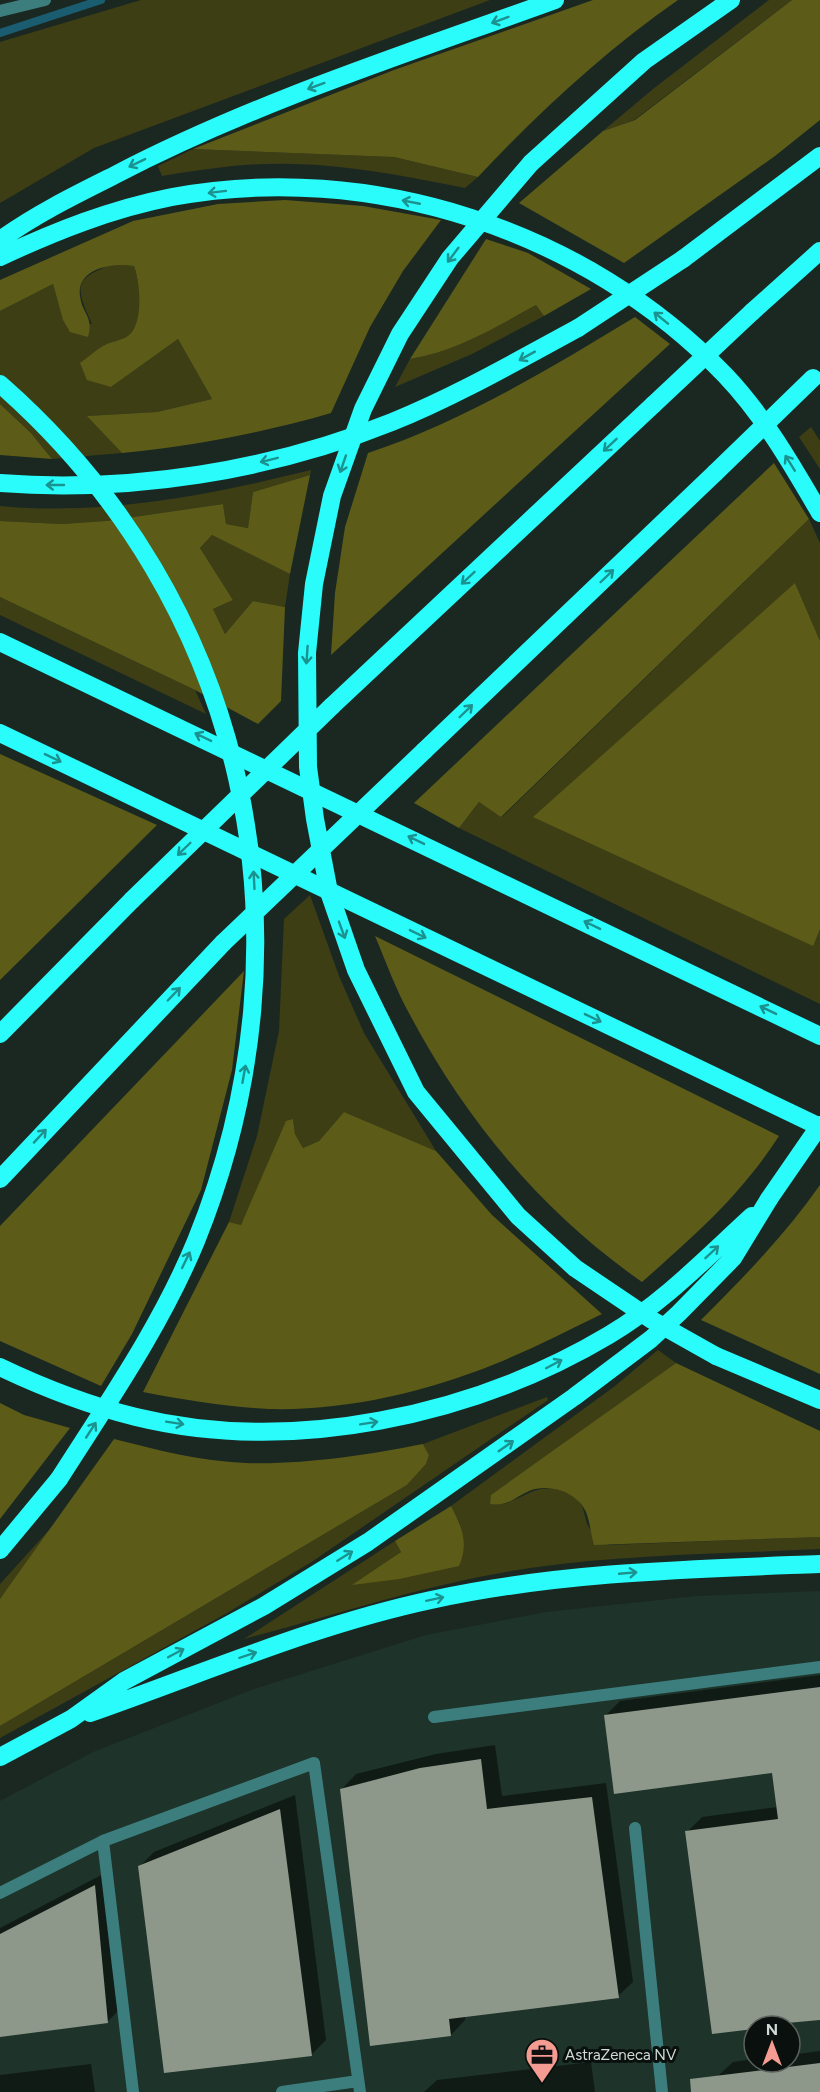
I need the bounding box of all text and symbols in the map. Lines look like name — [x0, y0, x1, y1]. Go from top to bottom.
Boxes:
one-way arrow — [491, 15, 510, 26]
one-way arrow — [307, 81, 326, 92]
one-way arrow — [129, 158, 147, 170]
one-way arrow — [207, 187, 227, 198]
one-way arrow — [401, 196, 421, 207]
one-way arrow — [446, 247, 459, 263]
one-way arrow — [653, 312, 669, 325]
one-way arrow — [519, 350, 536, 362]
one-way arrow — [603, 437, 618, 451]
one-way arrow — [337, 454, 348, 473]
one-way arrow — [260, 455, 279, 466]
one-way arrow — [784, 455, 796, 472]
one-way arrow — [45, 479, 65, 491]
one-way arrow — [599, 569, 614, 583]
one-way arrow — [461, 571, 476, 585]
one-way arrow — [301, 645, 312, 664]
one-way arrow — [458, 704, 473, 718]
one-way arrow — [194, 731, 212, 743]
one-way arrow — [43, 753, 61, 765]
one-way arrow — [408, 834, 426, 846]
one-way arrow — [177, 842, 192, 856]
one-way arrow — [249, 871, 260, 891]
one-way arrow — [583, 918, 601, 930]
one-way arrow — [338, 920, 349, 939]
one-way arrow — [408, 928, 426, 940]
one-way arrow — [166, 987, 181, 1002]
one-way arrow — [759, 1003, 777, 1015]
one-way arrow — [584, 1013, 602, 1025]
one-way arrow — [239, 1065, 250, 1085]
one-way arrow — [32, 1128, 47, 1143]
one-way arrow — [705, 1245, 720, 1259]
one-way arrow — [181, 1252, 193, 1270]
one-way arrow — [545, 1358, 562, 1370]
one-way arrow — [358, 1417, 378, 1428]
one-way arrow — [164, 1418, 184, 1429]
one-way arrow — [84, 1421, 97, 1438]
one-way arrow — [497, 1440, 513, 1452]
one-way arrow — [336, 1550, 353, 1562]
one-way arrow — [617, 1567, 637, 1578]
one-way arrow — [424, 1593, 444, 1604]
one-way arrow — [167, 1647, 184, 1659]
one-way arrow — [238, 1648, 257, 1659]
north arrow — [742, 2014, 802, 2074]
text: N — [766, 2020, 778, 2039]
office icon: AstraZeneca NV — [524, 2037, 560, 2084]
place label: AstraZeneca NV — [565, 2046, 677, 2064]

